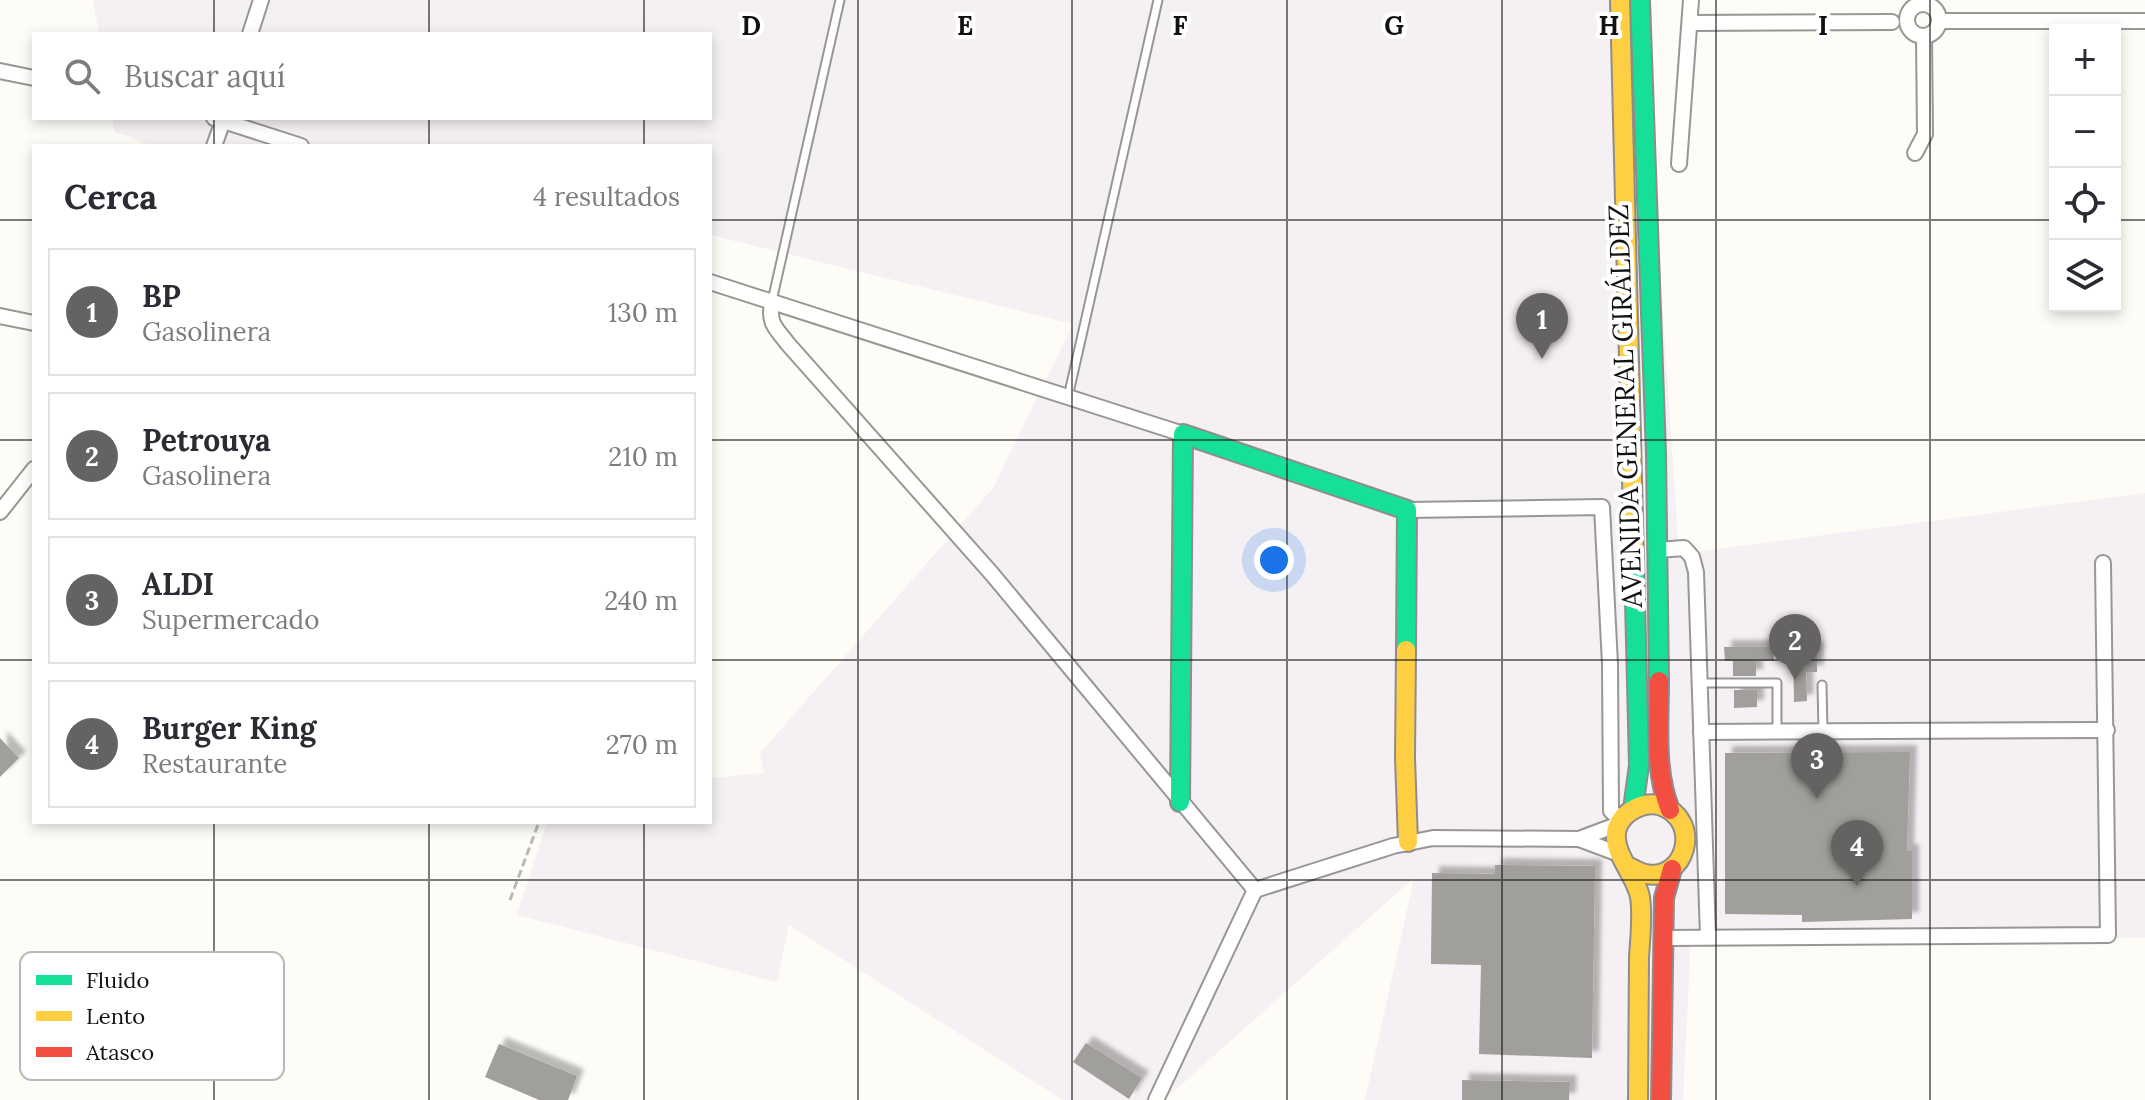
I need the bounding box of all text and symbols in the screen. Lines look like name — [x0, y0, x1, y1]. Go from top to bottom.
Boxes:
text: D — [741, 9, 761, 42]
text: E — [957, 9, 973, 42]
text: F — [1173, 9, 1188, 42]
text: G — [1384, 9, 1404, 42]
text: H — [1599, 9, 1619, 42]
text: I — [1818, 9, 1828, 42]
map controls — [2049, 24, 2121, 312]
button: + — [2049, 24, 2121, 96]
search box — [32, 32, 712, 120]
icon: search — [60, 54, 104, 98]
text: Buscar aquí — [124, 57, 285, 95]
button: − — [2049, 96, 2121, 168]
button: locate — [2049, 168, 2121, 240]
text: Cerca — [64, 175, 157, 218]
text: 4 resultados — [533, 180, 680, 213]
street label: AVENIDA GENERAL GIRÁLDEZ — [1600, 203, 1650, 610]
button: layers — [2049, 240, 2121, 312]
text: BP — [142, 277, 181, 315]
pin: 1 — [1516, 293, 1568, 359]
text: 1 — [87, 296, 97, 329]
text: 130 m — [608, 296, 678, 329]
text: Gasolinera — [142, 315, 271, 348]
text: Petrouya — [142, 421, 271, 459]
text: 2 — [85, 440, 99, 473]
text: 210 m — [608, 440, 678, 473]
text: Gasolinera — [142, 459, 271, 492]
your location — [1254, 540, 1294, 580]
text: ALDI — [142, 565, 214, 603]
text: 3 — [85, 584, 99, 617]
text: 240 m — [604, 584, 678, 617]
text: Supermercado — [142, 603, 319, 636]
pin: 2 — [1769, 614, 1821, 680]
text: Burger King — [142, 709, 316, 747]
text: 4 — [85, 728, 99, 761]
text: 270 m — [606, 728, 678, 761]
pin: 3 — [1791, 733, 1843, 799]
text: Restaurante — [142, 747, 287, 780]
pin: 4 — [1831, 820, 1883, 886]
legend — [20, 952, 284, 1080]
text: Fluido — [86, 966, 149, 994]
text: Lento — [86, 1002, 145, 1030]
text: Atasco — [85, 1038, 154, 1066]

